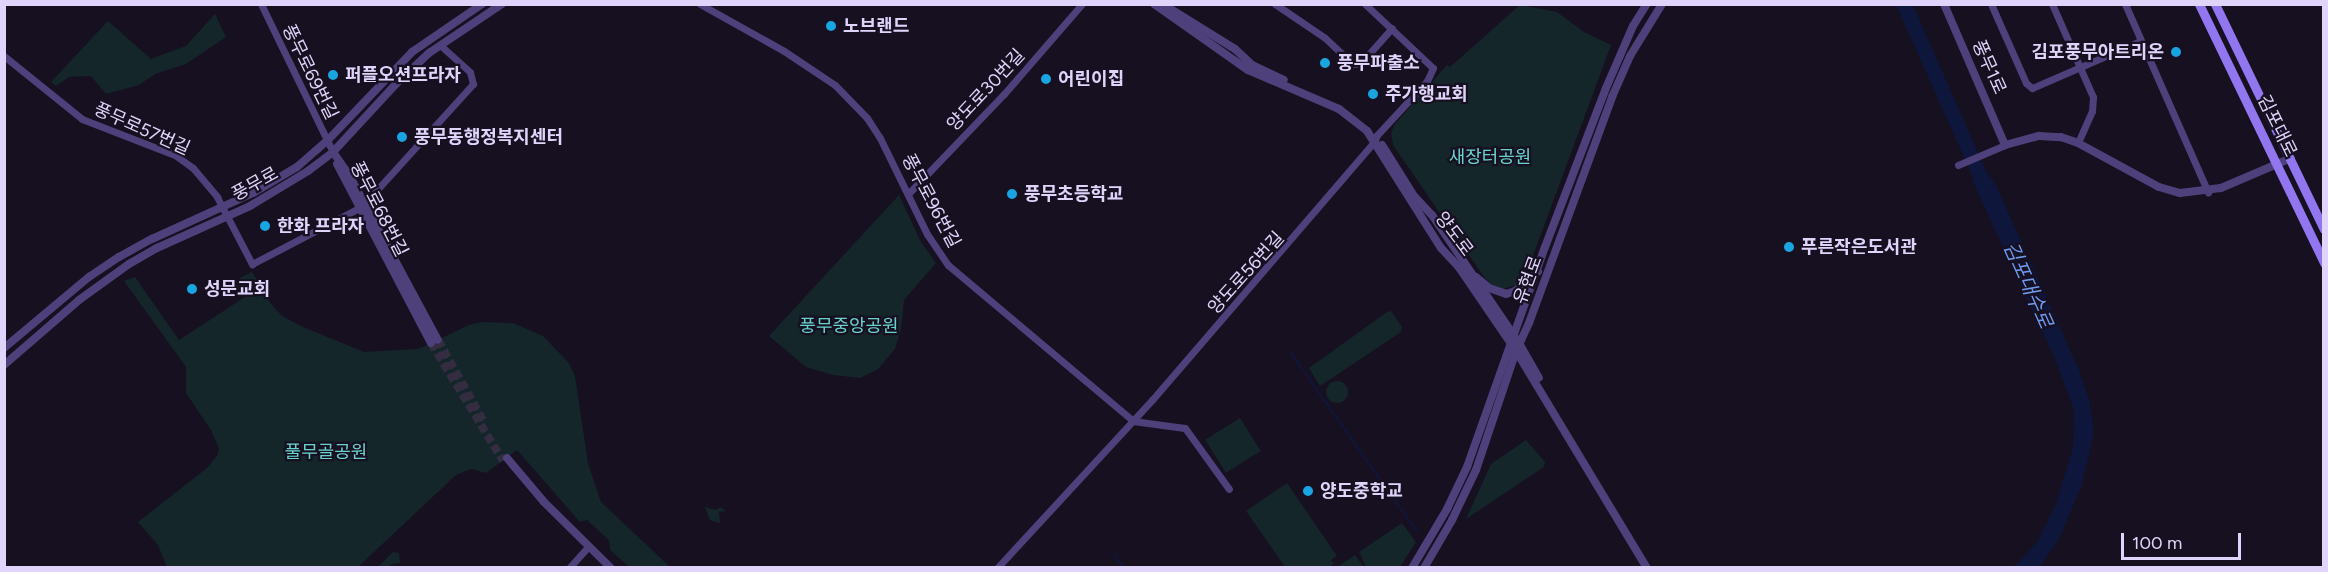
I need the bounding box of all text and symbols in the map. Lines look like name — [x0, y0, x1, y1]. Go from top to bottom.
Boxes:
place label: 노브랜드 — [843, 15, 909, 37]
marker: 노브랜드 — [824, 19, 838, 33]
street label: 풍무로69번길 — [278, 21, 342, 123]
street label: 풍무1로 — [1968, 37, 2010, 97]
place label: 김포풍무아트리온 — [2032, 41, 2164, 63]
street label: 양도로30번길 — [943, 45, 1029, 135]
marker: 김포풍무아트리온 — [2169, 45, 2183, 59]
place label: 풍무파출소 — [1337, 52, 1420, 74]
marker: 풍무파출소 — [1318, 56, 1332, 70]
place label: 퍼플오션프라자 — [345, 64, 461, 86]
marker: 퍼플오션프라자 — [326, 68, 340, 82]
place label: 어린이집 — [1058, 68, 1124, 90]
marker: 어린이집 — [1039, 72, 1053, 86]
place label: 주가행교회 — [1385, 83, 1468, 105]
marker: 주가행교회 — [1366, 87, 1380, 101]
street label: 김포대로 — [2253, 91, 2301, 161]
street label: 풍무로57번길 — [91, 98, 193, 160]
place label: 풍무동행정복지센터 — [414, 126, 563, 148]
marker: 풍무동행정복지센터 — [395, 130, 409, 144]
park label: 새장터공원 — [1449, 146, 1531, 168]
street label: 풍무로96번길 — [897, 150, 965, 252]
street label: 풍무로68번길 — [346, 158, 412, 260]
street label: 풍무로 — [228, 163, 282, 205]
place label: 풍무초등학교 — [1024, 183, 1123, 205]
marker: 풍무초등학교 — [1005, 187, 1019, 201]
street label: 양도로 — [1430, 208, 1478, 260]
place label: 한화 프라자 — [277, 215, 364, 237]
marker: 한화 프라자 — [258, 219, 272, 233]
street label: 양도로56번길 — [1203, 227, 1289, 319]
place label: 푸른작은도서관 — [1801, 236, 1917, 258]
water label: 김포대수로 — [1998, 238, 2058, 332]
marker: 푸른작은도서관 — [1782, 240, 1796, 254]
street label: 유현로 — [1509, 253, 1547, 307]
place label: 성문교회 — [204, 278, 270, 300]
marker: 성문교회 — [185, 282, 199, 296]
park label: 풍무중앙공원 — [799, 315, 899, 337]
park label: 풀무골공원 — [285, 441, 367, 463]
place label: 양도중학교 — [1320, 480, 1403, 502]
marker: 양도중학교 — [1301, 484, 1315, 498]
scale bar — [2124, 521, 2244, 559]
text: 100 m — [2132, 532, 2182, 554]

